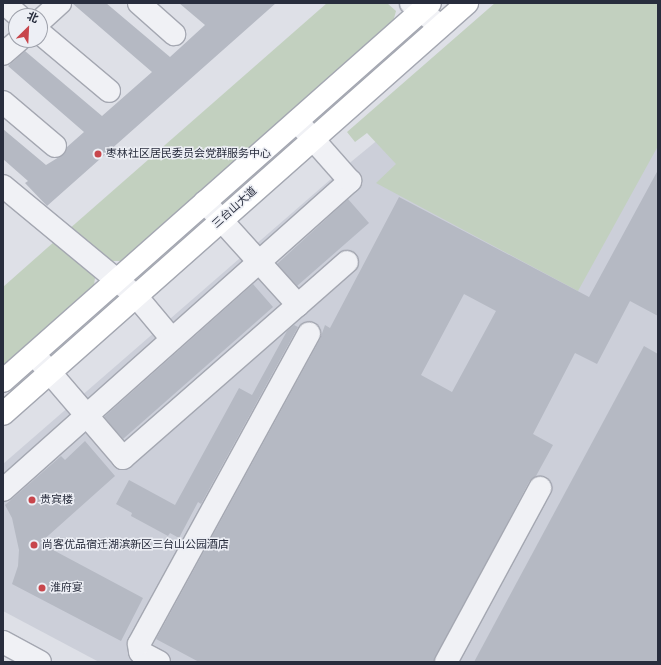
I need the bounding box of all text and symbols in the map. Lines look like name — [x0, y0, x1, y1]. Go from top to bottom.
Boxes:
north arrow — [8, 8, 48, 48]
text: 北 — [25, 9, 40, 26]
place label: 枣林社区居民委员会党群服务中心 — [106, 147, 271, 161]
marker: 枣林社区居民委员会党群服务中心 — [93, 149, 103, 159]
street label: 三台山大道 — [210, 185, 260, 231]
place label: 贵宾楼 — [40, 493, 73, 507]
marker: 贵宾楼 — [27, 495, 37, 505]
place label: 尚客优品宿迁湖滨新区三台山公园酒店 — [42, 538, 229, 552]
marker: 尚客优品宿迁湖滨新区三台山公园酒店 — [29, 540, 39, 550]
place label: 淮府宴 — [50, 581, 83, 595]
marker: 淮府宴 — [37, 583, 47, 593]

